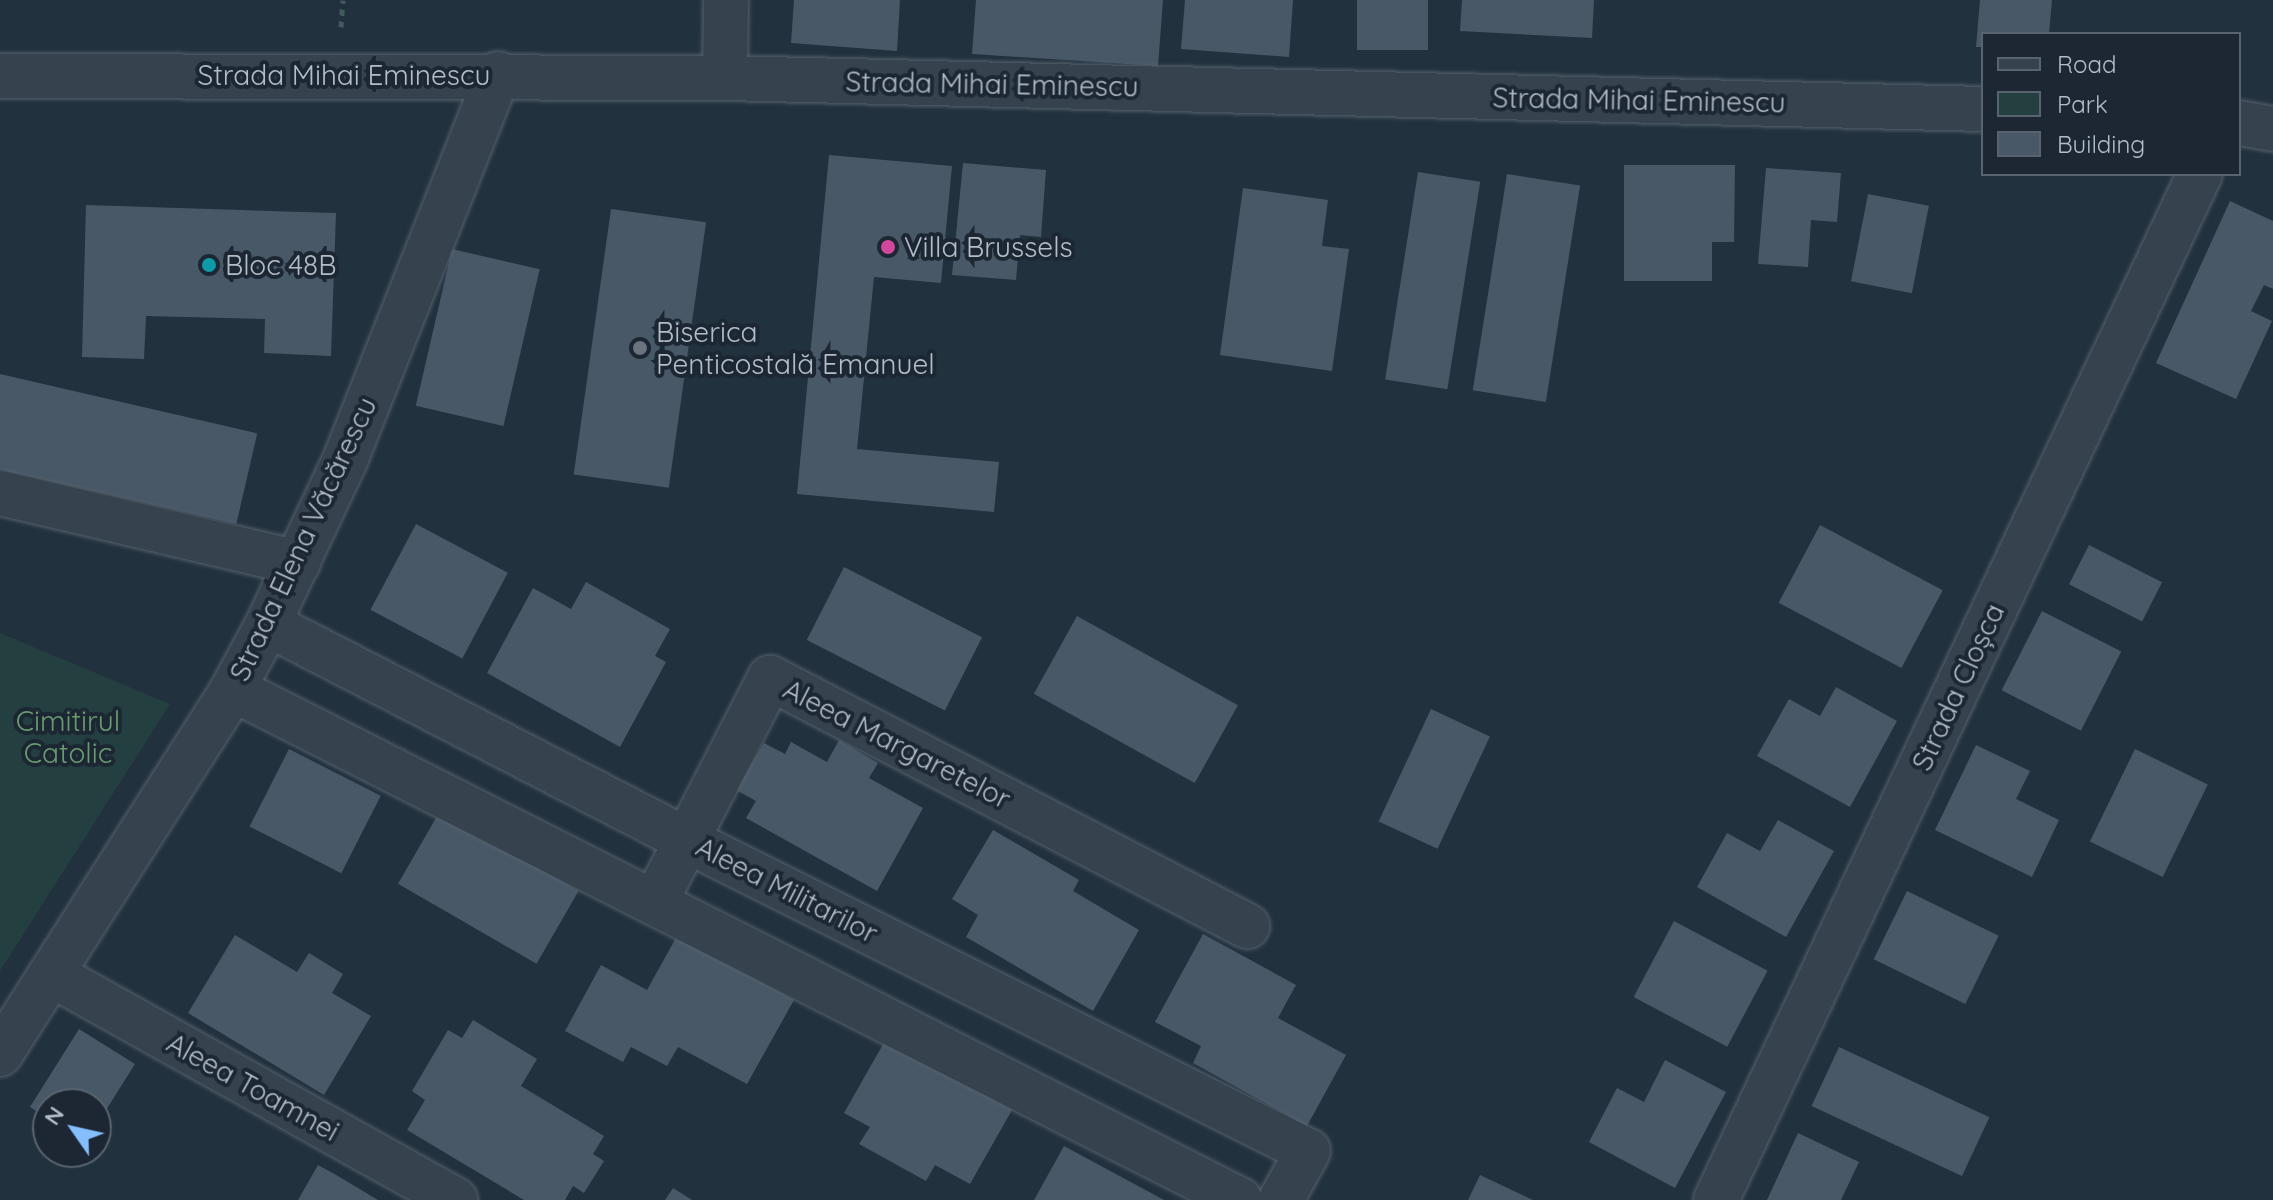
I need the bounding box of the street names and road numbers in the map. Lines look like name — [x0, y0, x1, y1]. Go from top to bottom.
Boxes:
street label: Strada Mihai Eminescu — [198, 58, 490, 92]
street label: Strada Mihai Eminescu — [845, 65, 1139, 103]
street label: Strada Mihai Eminescu — [1492, 81, 1786, 119]
street label: Strada Elena Văcărescu — [222, 392, 384, 686]
street label: Strada Cloșca — [1905, 598, 2011, 776]
street label: Aleea Margaretelor — [778, 672, 1016, 816]
street label: Aleea Militarilor — [691, 830, 883, 950]
street label: Aleea Toamnei — [161, 1026, 345, 1148]

